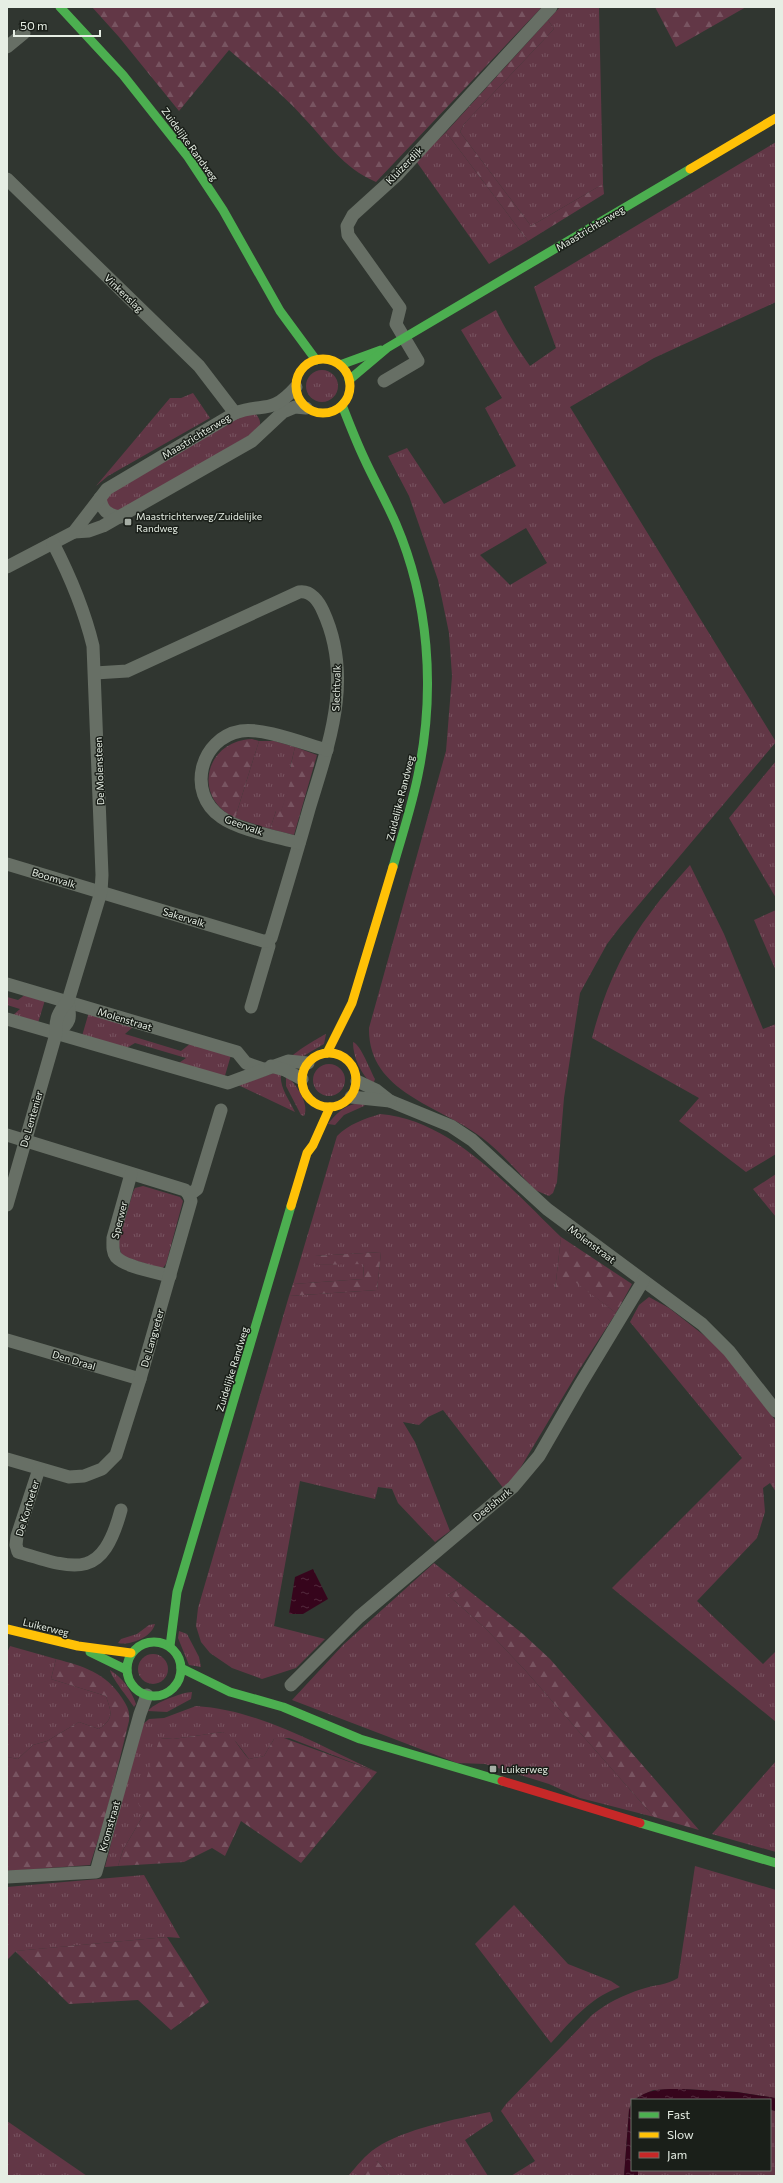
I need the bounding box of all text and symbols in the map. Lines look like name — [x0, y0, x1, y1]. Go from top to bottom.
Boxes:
scale bar — [14, 12, 100, 38]
text: 50 m — [20, 18, 48, 32]
street label: Zuidelijke Randweg — [159, 105, 221, 184]
street label: Kluizerdijk — [383, 143, 425, 186]
street label: Maastrichterweg — [554, 203, 627, 253]
street label: Vinkenslag — [102, 272, 146, 315]
street label: Maastrichterweg — [160, 411, 233, 461]
place label: Maastrichterweg/Zuidelijke Randweg — [136, 510, 262, 534]
marker: Maastrichterweg/Zuidelijke Randweg — [123, 517, 133, 527]
street label: Slechtvalk — [329, 664, 343, 712]
street label: De Molensteen — [92, 737, 106, 805]
street label: Zuidelijke Randweg — [384, 753, 417, 842]
street label: Geervalk — [223, 813, 265, 838]
street label: Boomvalk — [31, 866, 78, 891]
street label: Sakervalk — [161, 905, 207, 929]
street label: Molenstraat — [96, 1005, 154, 1033]
street label: De Lentenier — [17, 1089, 45, 1149]
street label: Sperwer — [109, 1200, 129, 1240]
street label: Molenstraat — [566, 1222, 618, 1266]
street label: De Langveter — [138, 1307, 166, 1369]
street label: Zuidelijke Randweg — [213, 1325, 251, 1413]
street label: Den Draal — [51, 1348, 97, 1372]
street label: De Kortveter — [13, 1478, 41, 1538]
street label: Deelshurk — [470, 1485, 514, 1523]
street label: Luikerweg — [22, 1616, 71, 1639]
place label: Luikerweg — [501, 1763, 548, 1775]
marker: Luikerweg — [488, 1764, 498, 1774]
street label: Kromstraat — [96, 1799, 122, 1853]
legend — [631, 2099, 771, 2171]
text: Fast — [667, 2107, 690, 2121]
text: Slow — [667, 2127, 694, 2141]
text: Jam — [667, 2147, 687, 2162]

